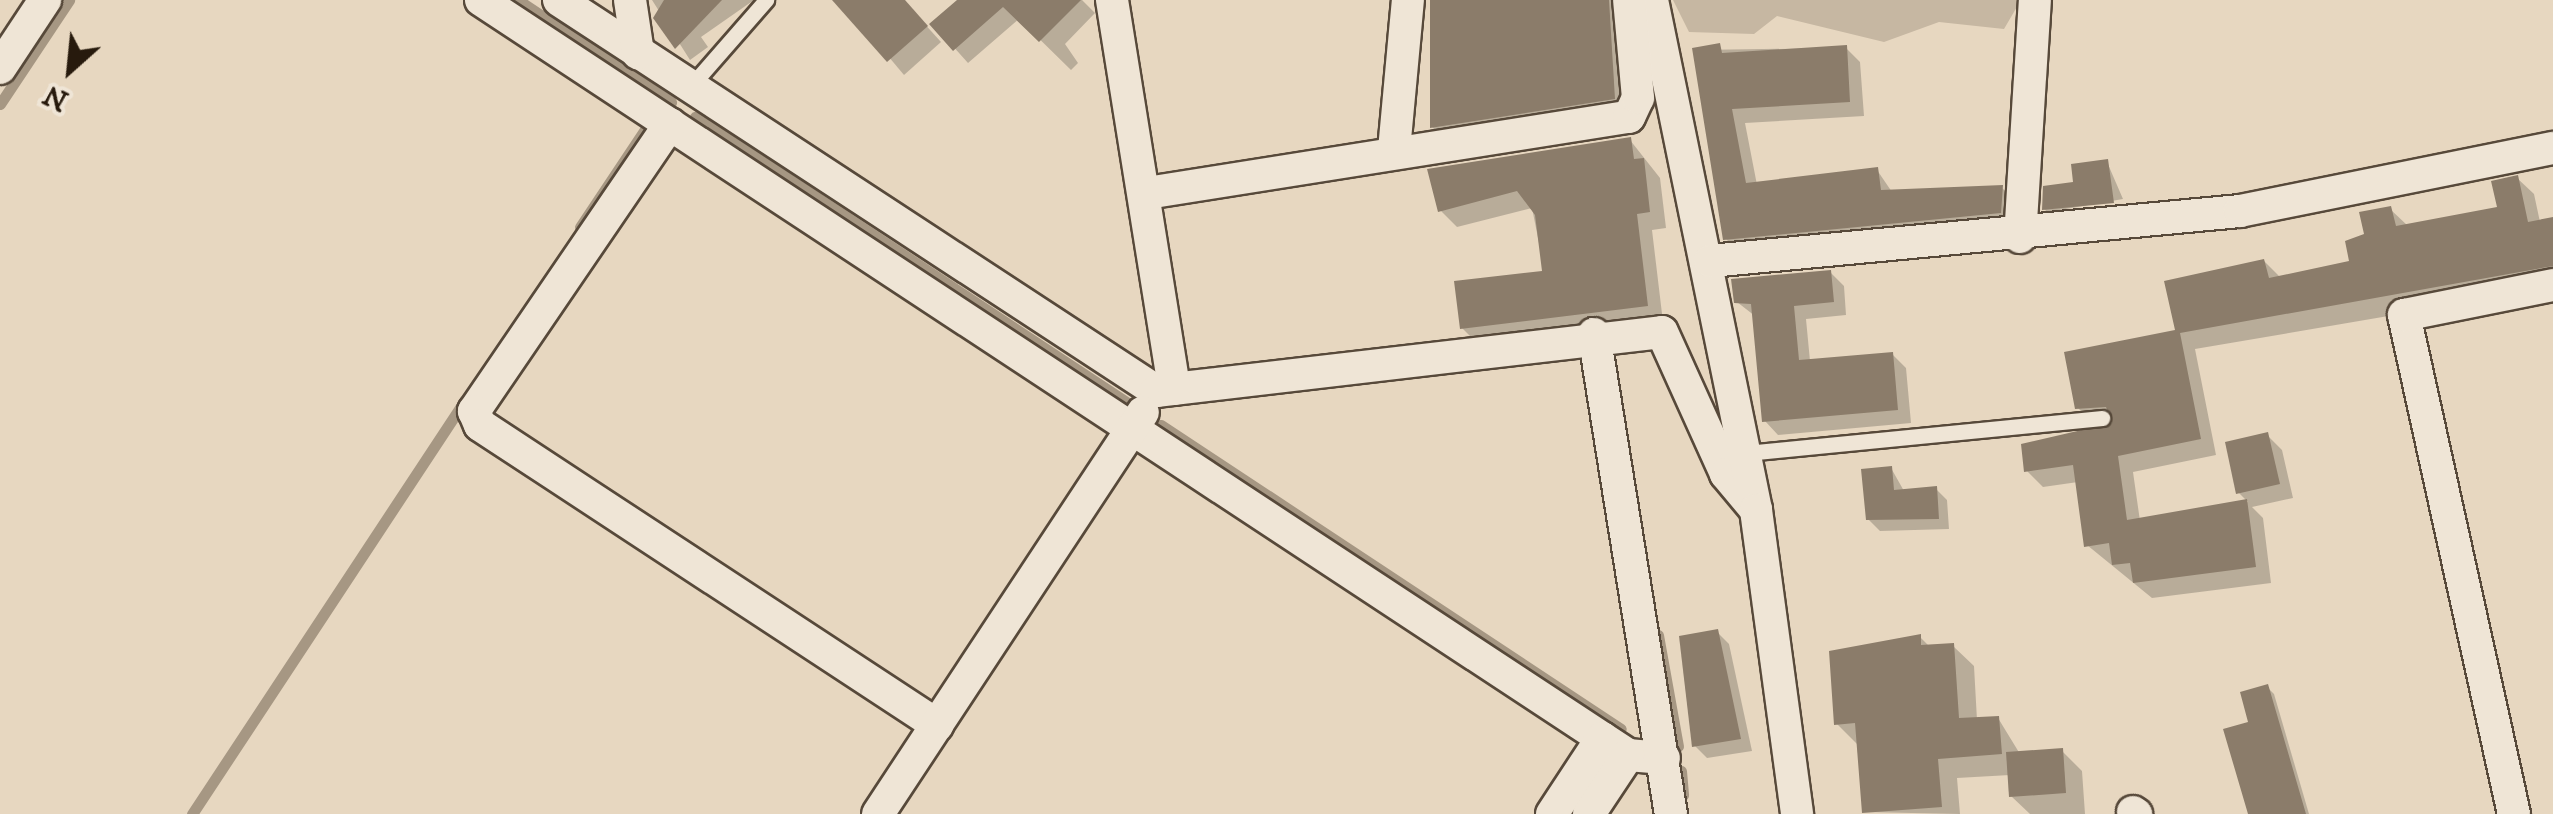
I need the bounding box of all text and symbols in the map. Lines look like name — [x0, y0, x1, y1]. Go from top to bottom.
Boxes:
north arrow — [20, 20, 120, 120]
text: N — [38, 76, 74, 118]

